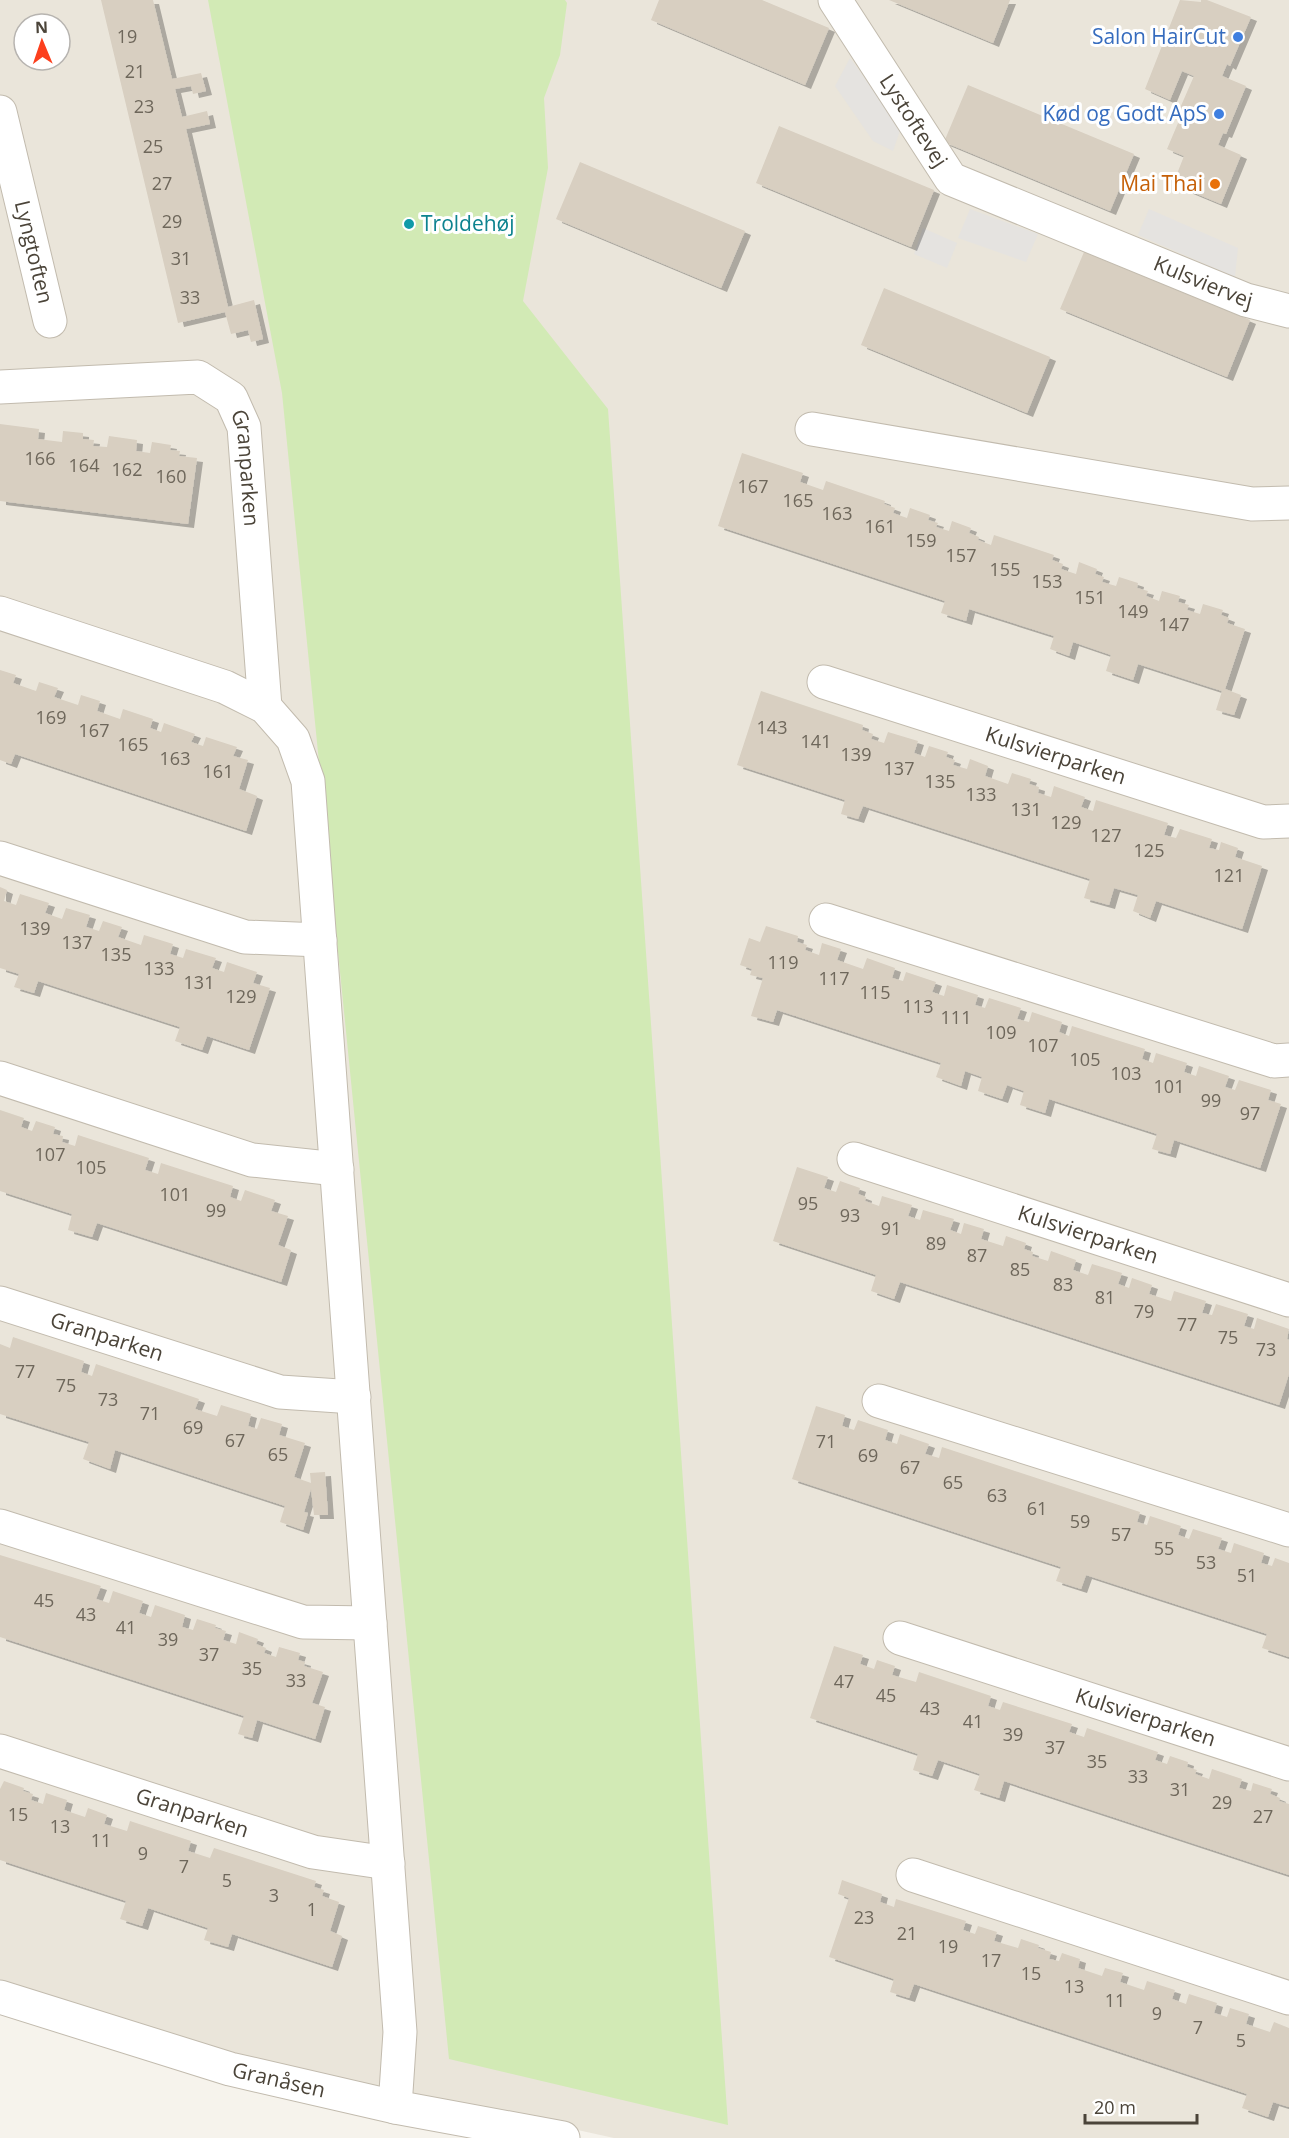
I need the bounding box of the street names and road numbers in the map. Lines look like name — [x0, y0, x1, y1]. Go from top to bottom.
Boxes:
street label: Lystoftevej — [874, 68, 955, 172]
street label: Lyngtoften — [9, 197, 60, 306]
street label: Kulsviervej — [1150, 249, 1256, 314]
street label: Granparken — [225, 405, 266, 527]
street label: Kulsvierparken — [982, 719, 1130, 790]
street label: Kulsvierparken — [1014, 1198, 1162, 1270]
street label: Granparken — [47, 1305, 167, 1367]
street label: Kulsvierparken — [1072, 1681, 1220, 1752]
street label: Granparken — [132, 1781, 253, 1843]
street label: Granåsen — [230, 2055, 328, 2104]

